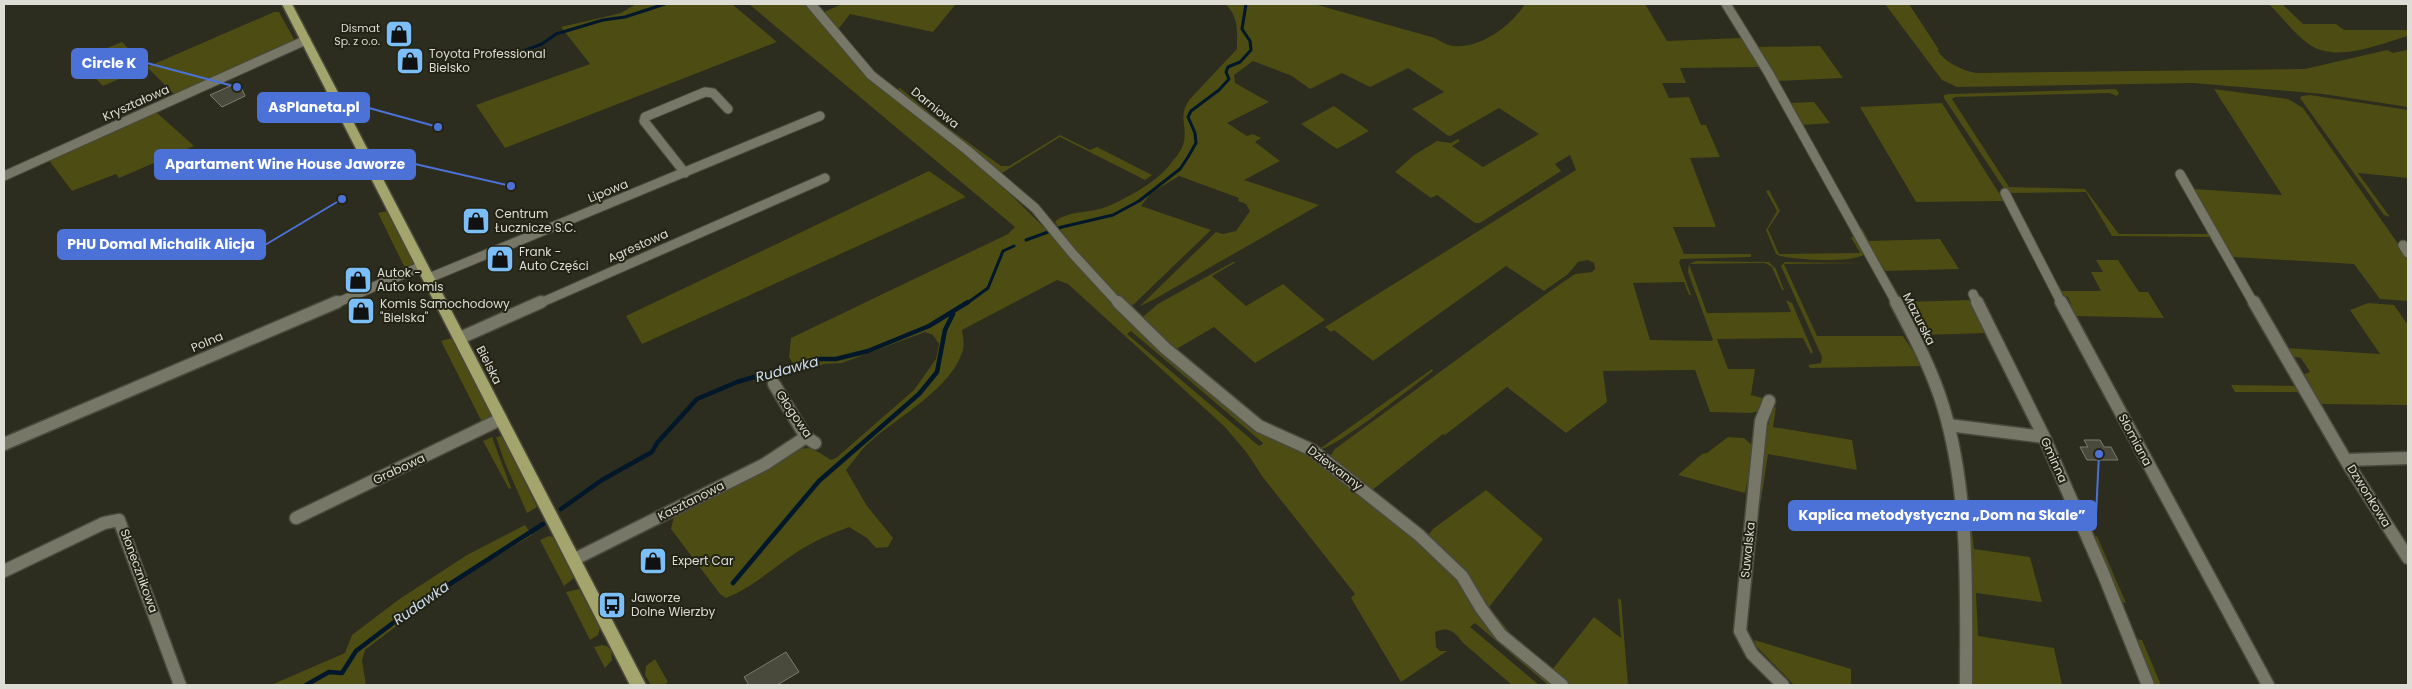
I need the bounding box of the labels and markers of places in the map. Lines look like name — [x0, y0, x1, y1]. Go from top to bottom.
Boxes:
shop icon: Dismat Sp. z o.o. — [384, 19, 414, 49]
place label: Dismat Sp. z o.o. — [334, 20, 380, 49]
place label: Toyota Professional Bielsko — [429, 45, 546, 76]
shop icon: Toyota Professional Bielsko — [395, 46, 425, 76]
callout: Circle K — [72, 49, 147, 78]
callout: AsPlaneta.pl — [258, 93, 369, 122]
callout: Apartament Wine House Jaworze — [155, 150, 415, 179]
place label: Centrum Łucznicze S.C. — [495, 205, 576, 236]
shop icon: Centrum Łucznicze S.C. — [461, 206, 491, 236]
callout: PHU Domal Michalik Alicja — [58, 230, 265, 259]
place label: Frank - Auto Części — [519, 243, 589, 274]
shop icon: Frank - Auto Części — [485, 244, 515, 274]
place label: Autok - Auto komis — [377, 264, 443, 295]
shop icon: Autok - Auto komis — [343, 265, 373, 295]
place label: Komis Samochodowy "Bielska" — [380, 295, 510, 326]
shop icon: Komis Samochodowy "Bielska" — [346, 296, 376, 326]
callout: Kaplica metodystyczna „Dom na Skale” — [1789, 501, 2096, 530]
shop icon: Expert Car — [638, 546, 668, 576]
place label: Expert Car — [672, 552, 734, 569]
place label: Jaworze Dolne Wierzby — [631, 589, 716, 620]
bus stop icon: Jaworze Dolne Wierzby — [597, 590, 627, 620]

